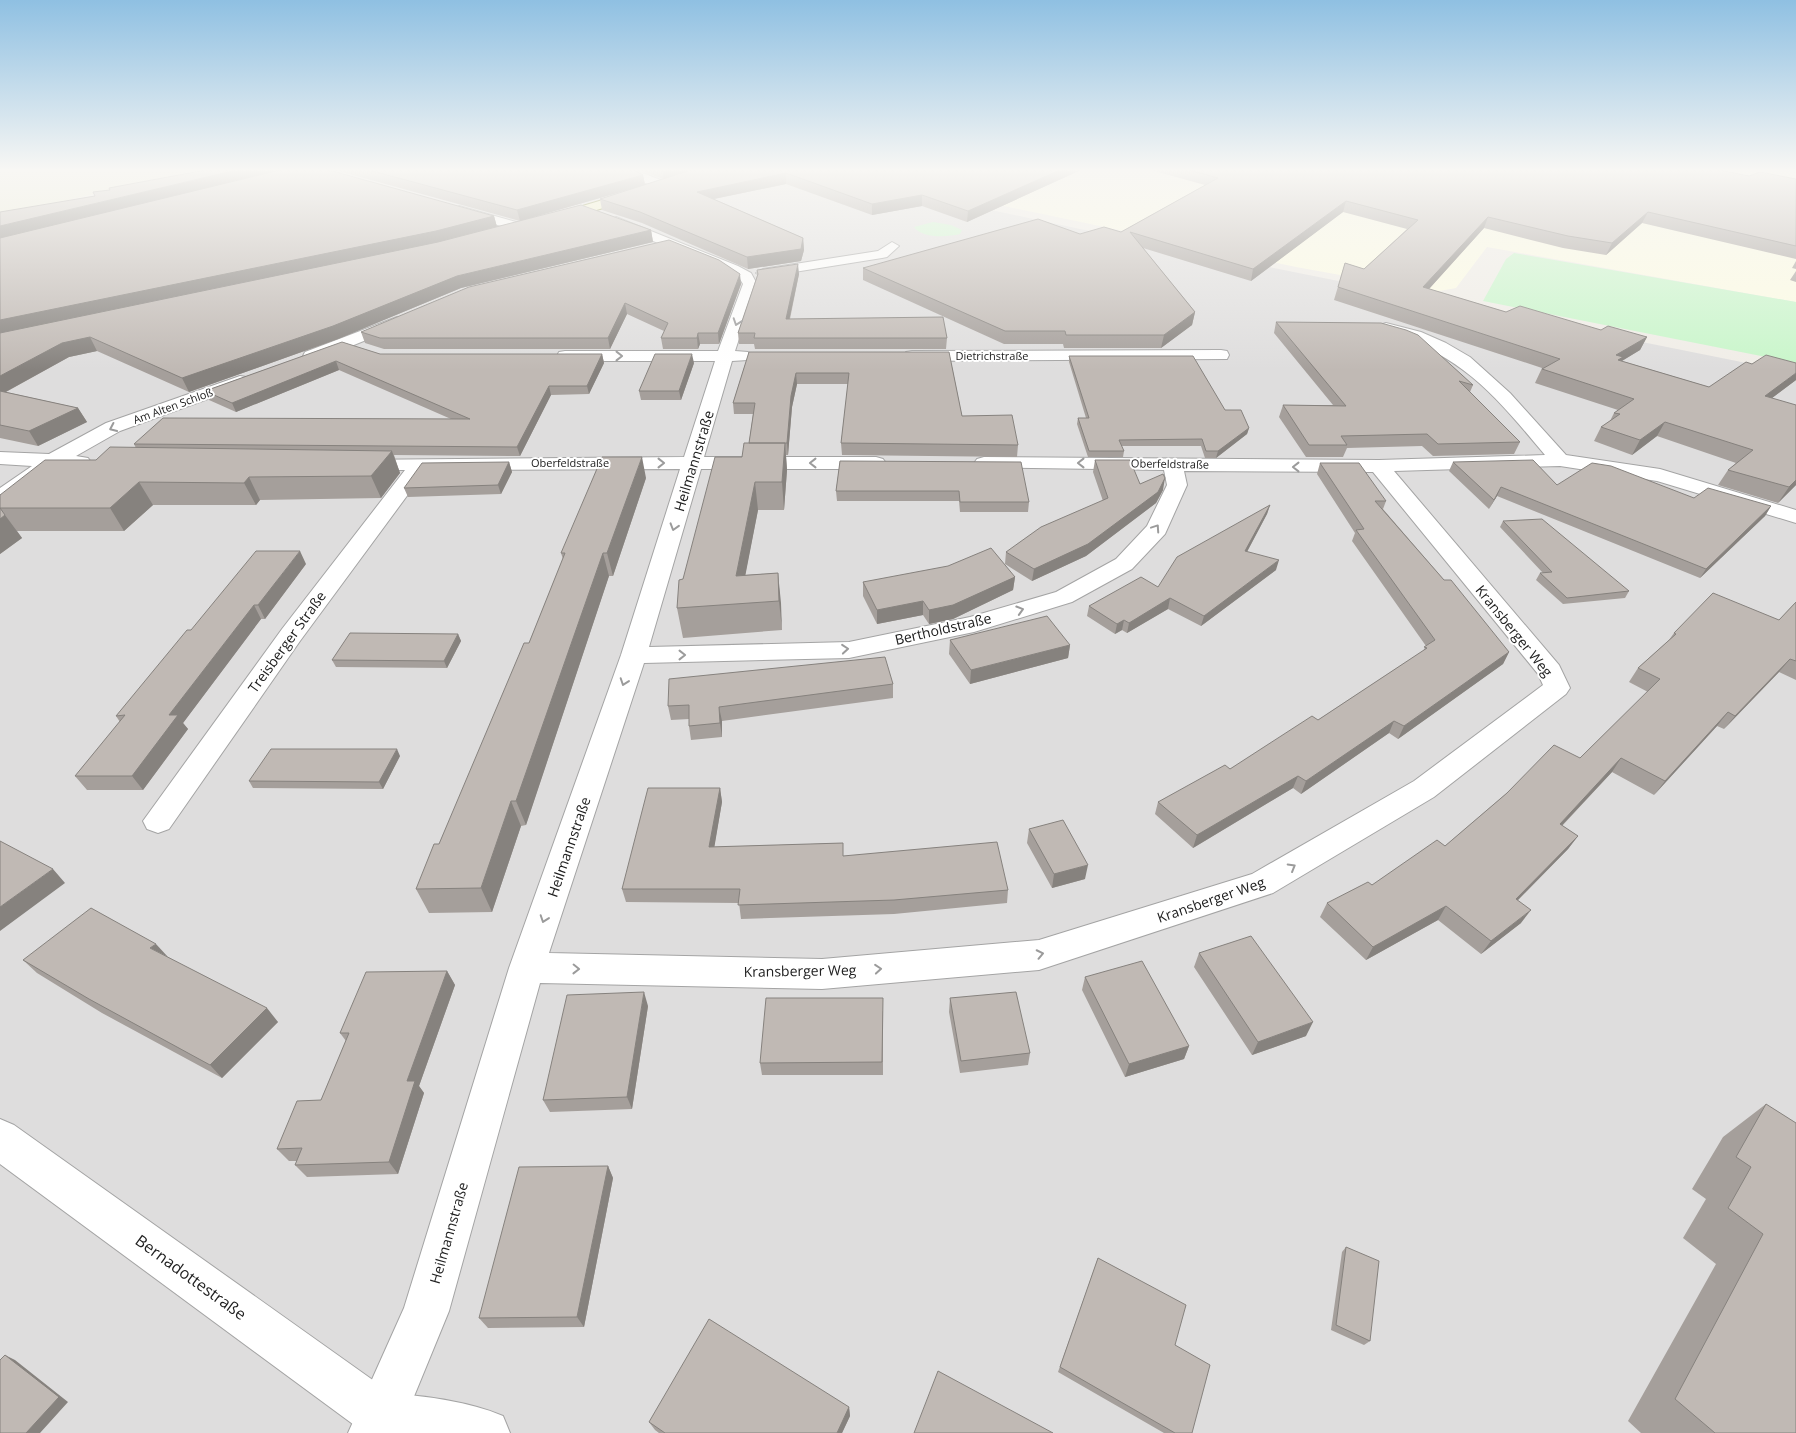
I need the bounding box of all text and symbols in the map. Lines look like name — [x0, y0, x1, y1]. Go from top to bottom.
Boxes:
one-way arrow — [733, 317, 743, 326]
street label: Dietrichstraße — [956, 348, 1028, 363]
one-way arrow — [616, 351, 624, 361]
street label: Am Alten Schloß — [131, 384, 215, 427]
street label: Heilmannstraße — [669, 408, 718, 514]
one-way arrow — [109, 422, 118, 433]
street label: Oberfeldstraße — [531, 455, 609, 470]
street label: Oberfeldstraße — [1131, 455, 1209, 472]
one-way arrow — [658, 458, 665, 468]
one-way arrow — [809, 458, 816, 468]
one-way arrow — [1076, 458, 1084, 468]
one-way arrow — [1291, 462, 1299, 472]
one-way arrow — [669, 523, 679, 531]
one-way arrow — [1150, 524, 1159, 534]
street label: Kransberger Weg — [1472, 581, 1557, 681]
street label: Treisberger Straße — [243, 587, 330, 696]
one-way arrow — [1015, 606, 1024, 616]
street label: Bertholdstraße — [893, 608, 993, 649]
one-way arrow — [841, 644, 849, 655]
one-way arrow — [679, 650, 687, 660]
one-way arrow — [620, 677, 630, 686]
street label: Heilmannstraße — [542, 794, 595, 900]
one-way arrow — [1287, 863, 1296, 873]
street label: Kransberger Weg — [1154, 872, 1268, 927]
one-way arrow — [540, 914, 550, 922]
one-way arrow — [1035, 949, 1044, 960]
street label: Kransberger Weg — [743, 960, 857, 981]
one-way arrow — [572, 964, 580, 974]
one-way arrow — [875, 964, 883, 975]
street label: Heilmannstraße — [425, 1180, 472, 1286]
street label: Bernadottestraße — [131, 1229, 251, 1325]

